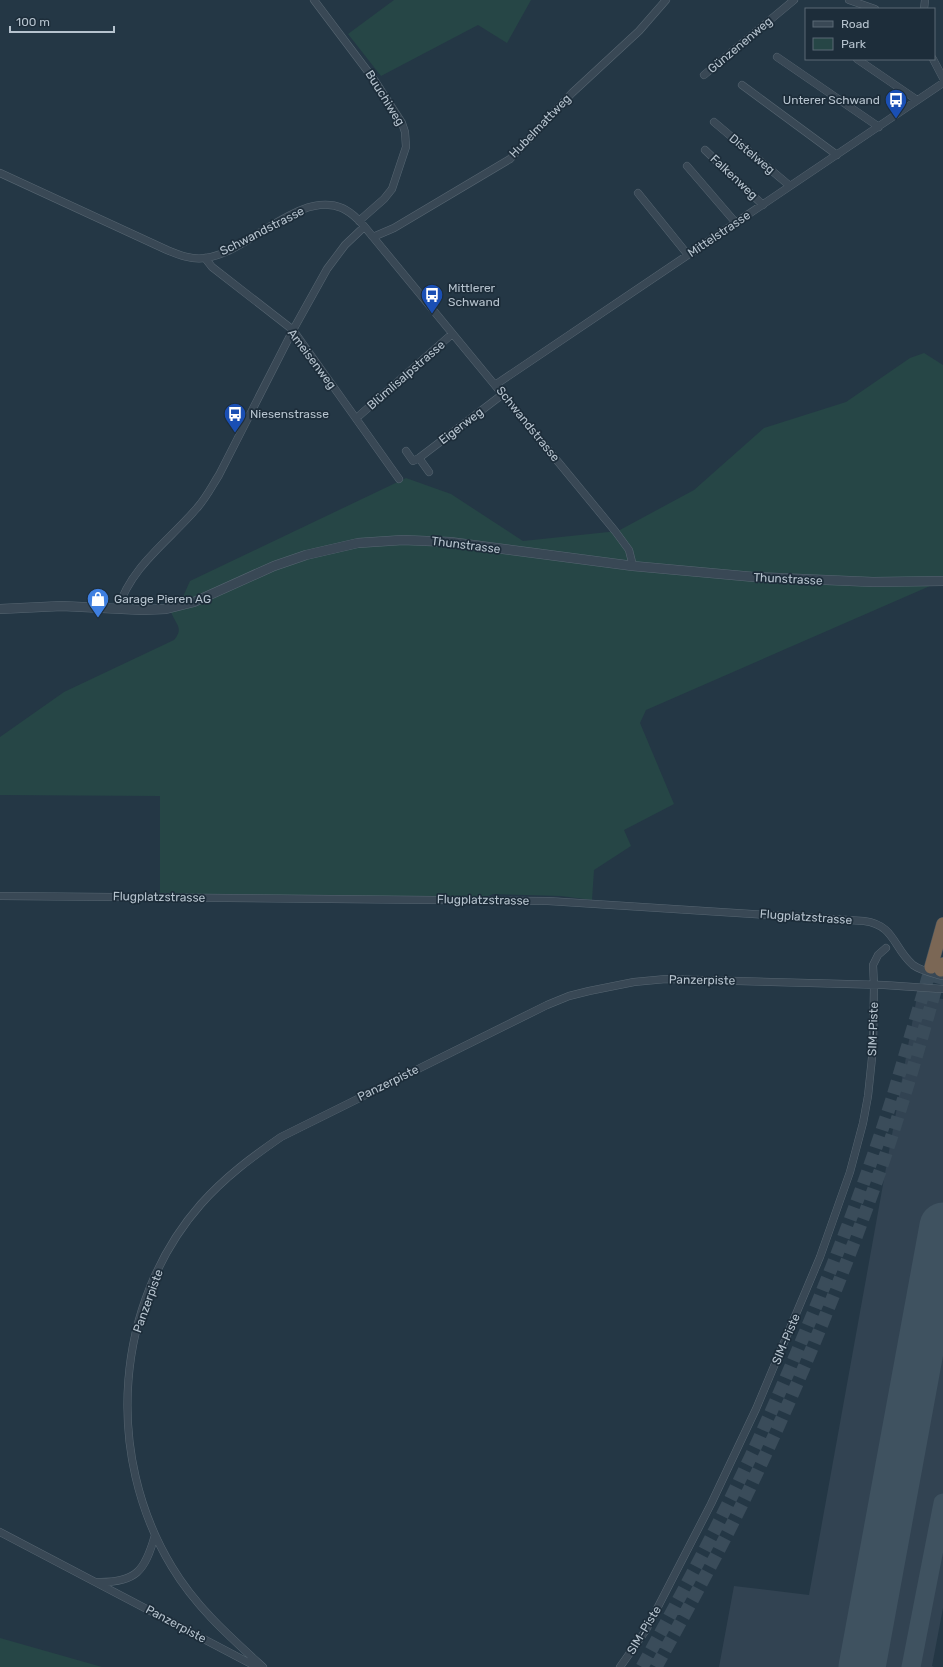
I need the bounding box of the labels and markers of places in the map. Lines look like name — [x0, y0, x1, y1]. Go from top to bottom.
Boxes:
bus stop icon: Unterer Schwand — [883, 87, 909, 120]
place label: Unterer Schwand — [783, 93, 880, 107]
place label: Mittlerer Schwand — [448, 281, 500, 309]
bus stop icon: Mittlerer Schwand — [419, 282, 445, 315]
bus stop icon: Niesenstrasse — [222, 401, 248, 434]
place label: Niesenstrasse — [250, 407, 329, 421]
shop icon: Garage Pieren AG — [85, 586, 111, 619]
place label: Garage Pieren AG — [114, 592, 211, 606]

